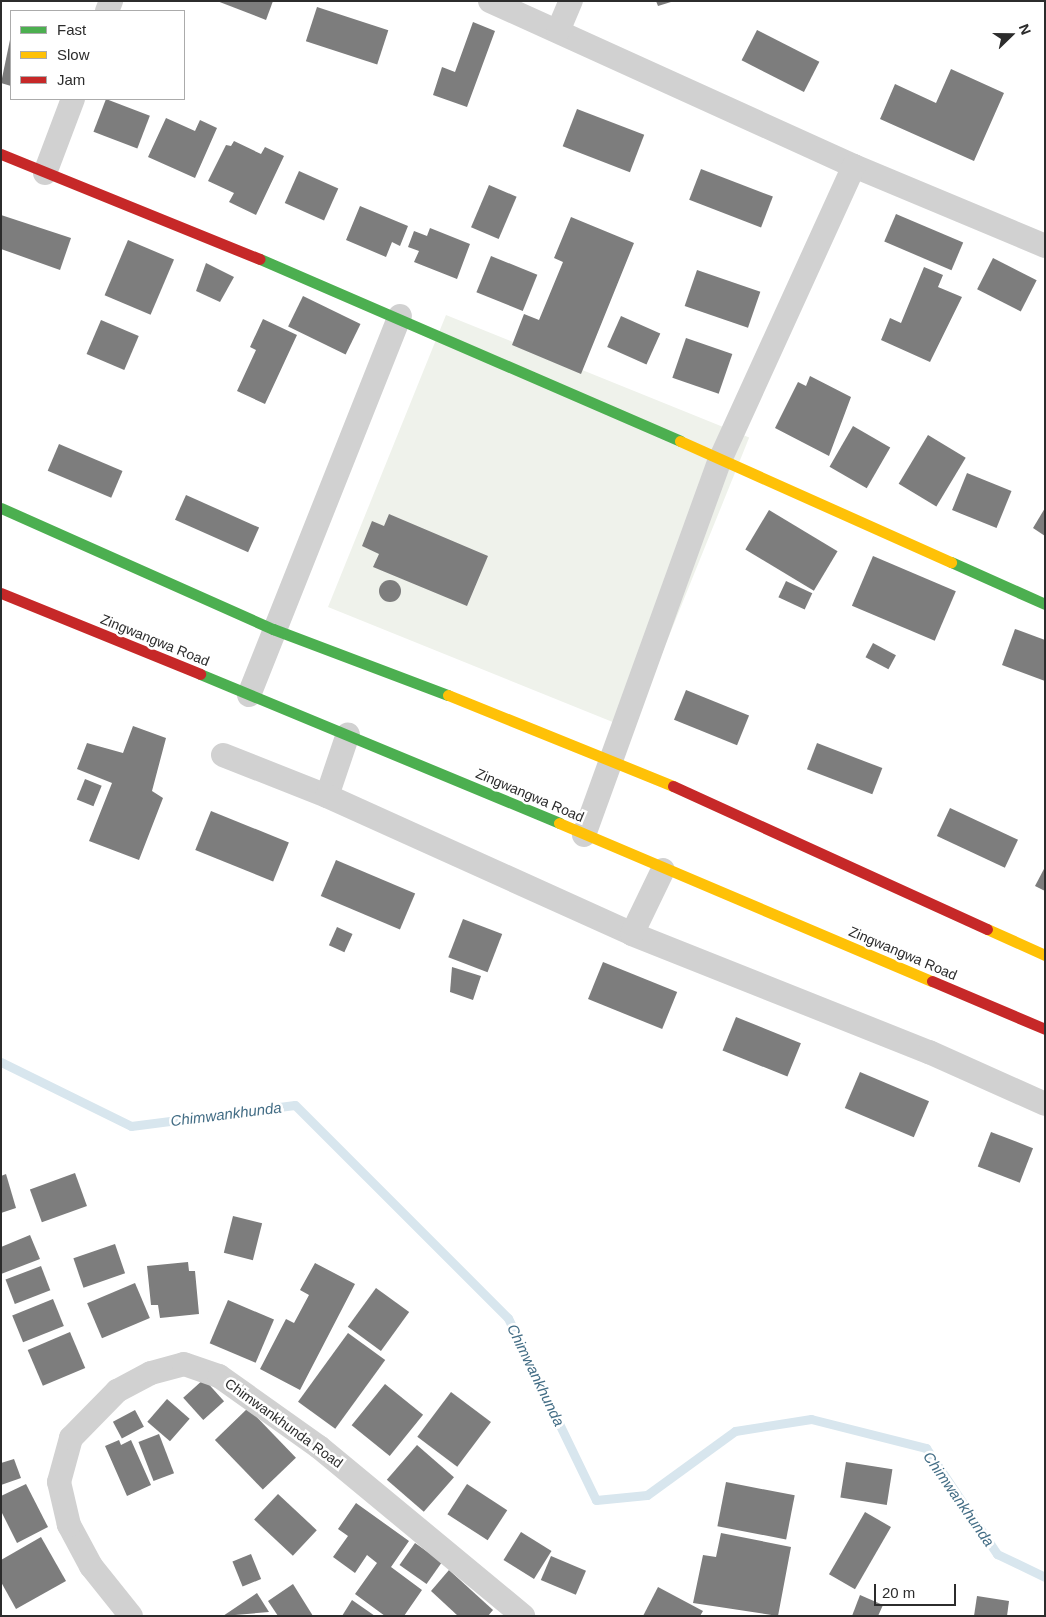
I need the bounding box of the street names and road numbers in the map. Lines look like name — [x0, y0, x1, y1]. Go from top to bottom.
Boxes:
street label: Zingwangwa Road — [98, 610, 212, 670]
street label: Zingwangwa Road — [473, 765, 587, 825]
street label: Zingwangwa Road — [846, 923, 960, 983]
street label: Chimwankhunda Road — [222, 1375, 346, 1471]

